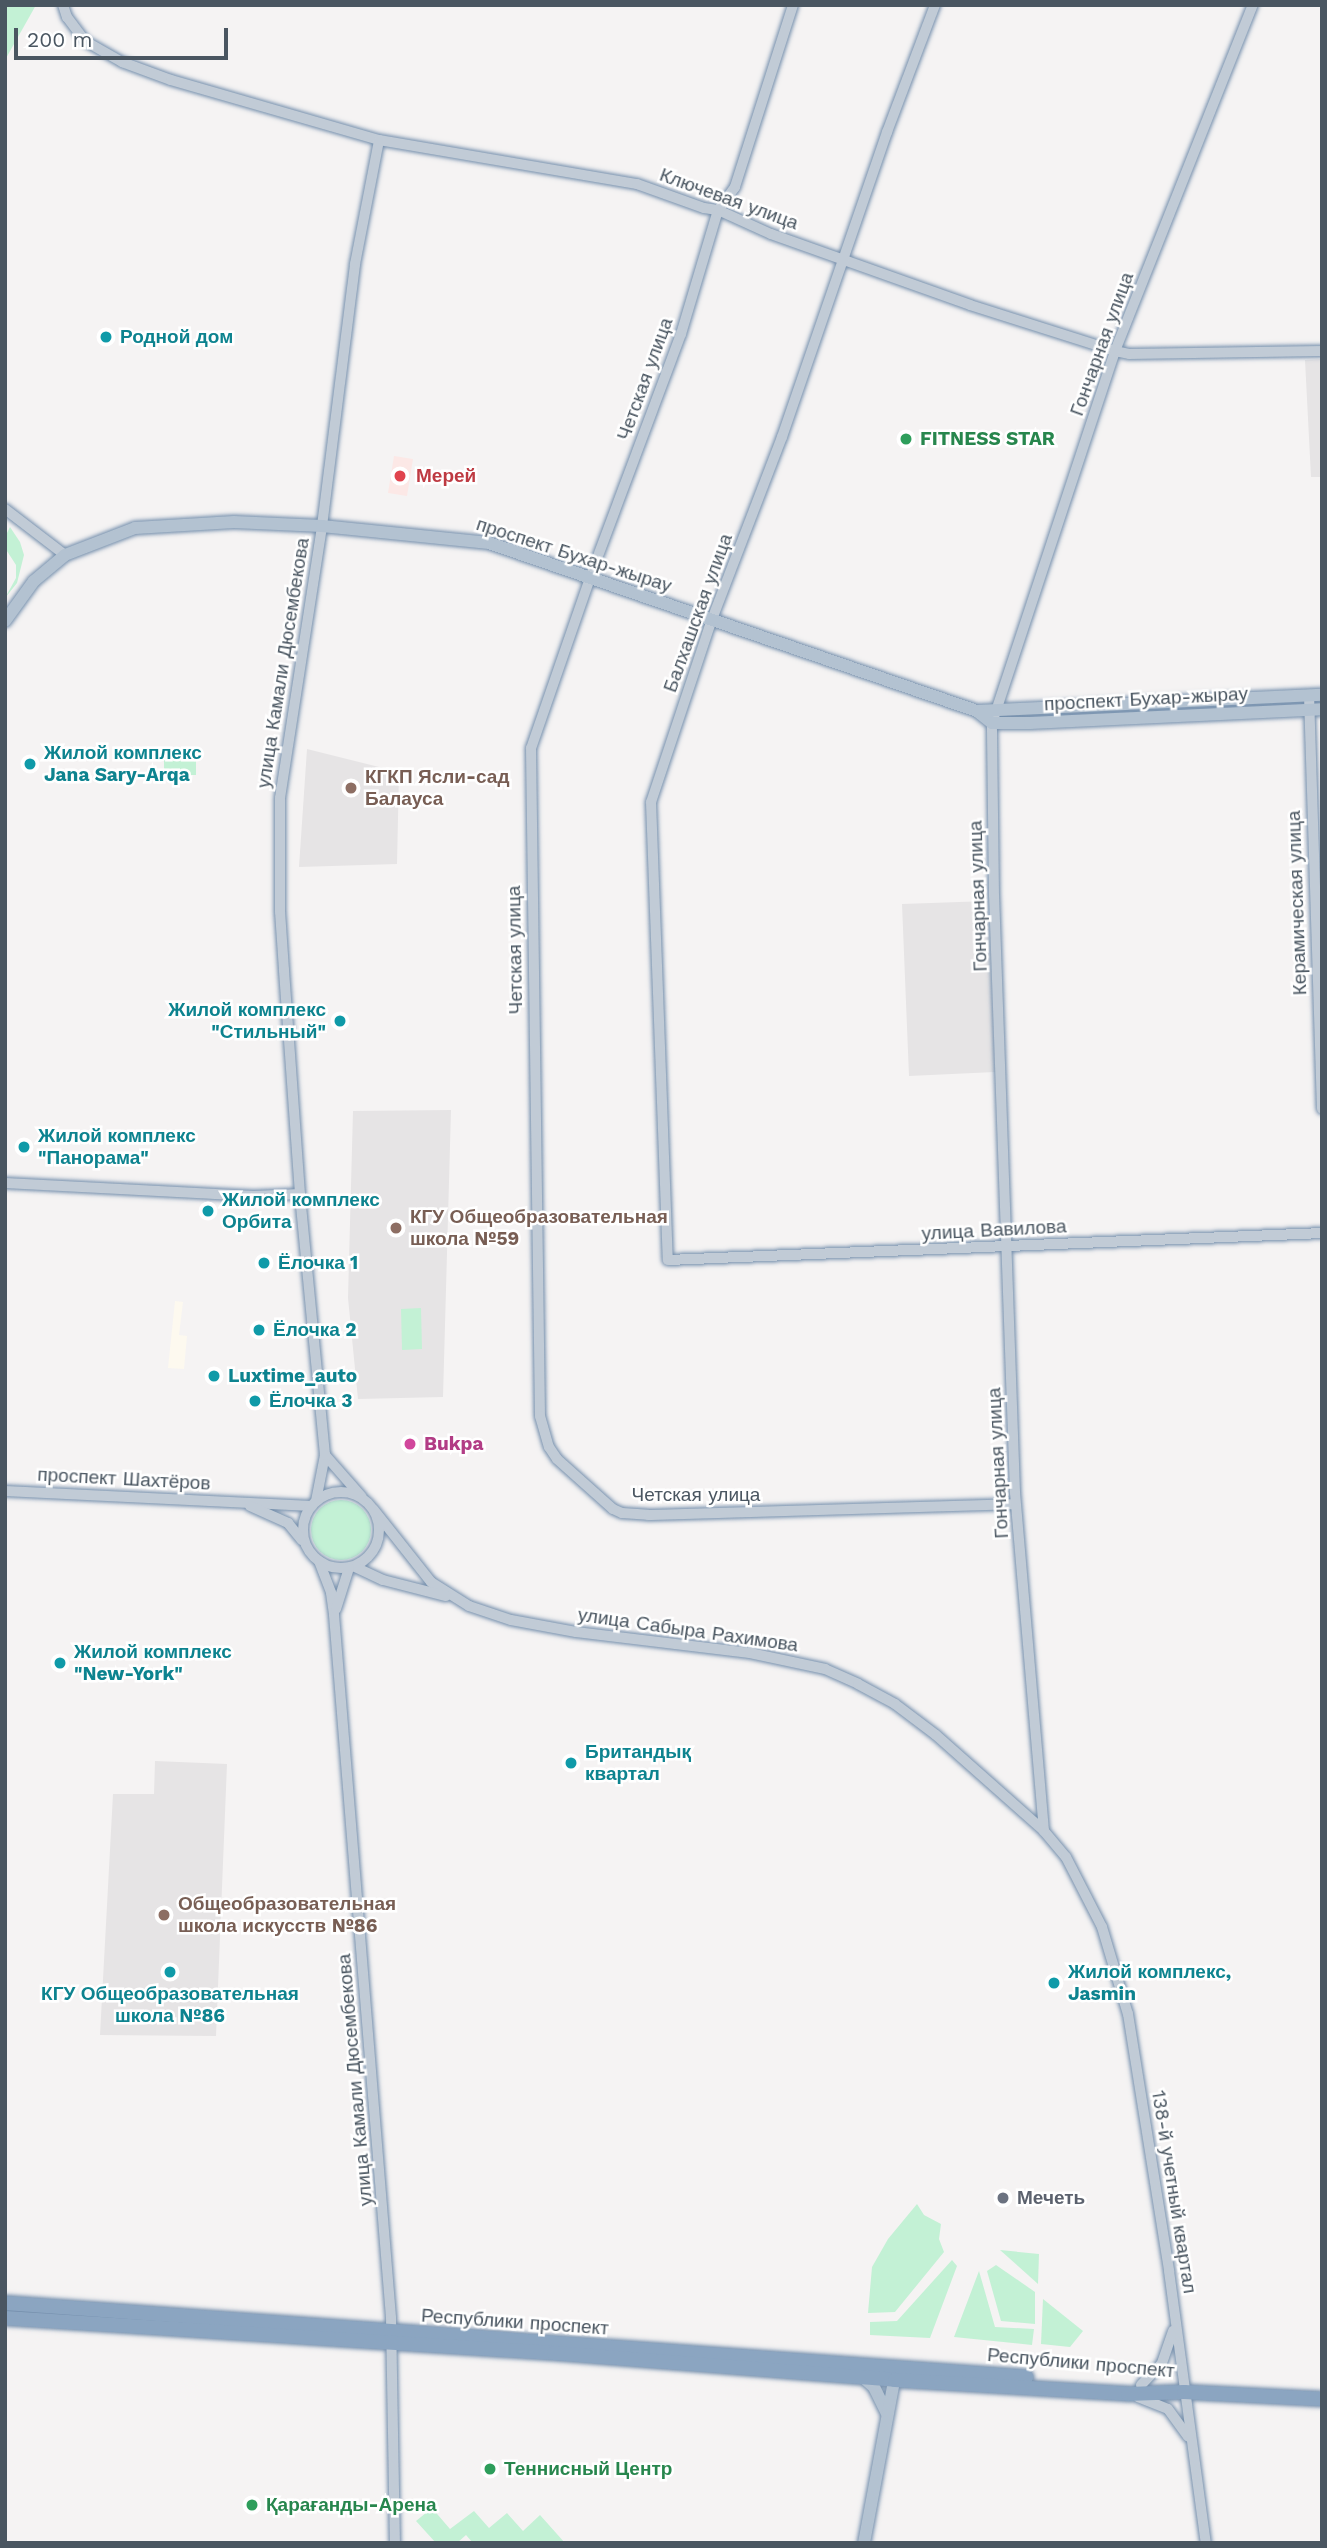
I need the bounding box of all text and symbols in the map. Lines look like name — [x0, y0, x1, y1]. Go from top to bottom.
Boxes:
scale bar — [18, 14, 231, 58]
text: 200 m — [27, 27, 93, 52]
street label: Ключевая улица — [657, 163, 801, 235]
street label: Гончарная улица — [1065, 269, 1139, 419]
street label: Четская улица — [612, 315, 678, 443]
place label: Родной дом — [120, 326, 233, 348]
marker: Родной дом — [98, 329, 114, 345]
place label: FITNESS STAR — [920, 428, 1055, 450]
marker: FITNESS STAR — [898, 431, 914, 447]
place label: Мерей — [416, 465, 476, 487]
marker: Мерей — [390, 466, 410, 486]
street label: проспект Бухар-жырау — [474, 513, 674, 597]
street label: Балхашская улица — [659, 531, 737, 695]
street label: улица Камали Дюсембекова — [252, 536, 314, 790]
street label: проспект Бухар-жырау — [1044, 682, 1248, 716]
place label: Жилой комплекс Jana Sary-Arqa — [44, 742, 202, 786]
marker: Жилой комплекс Jana Sary-Arqa — [22, 756, 38, 772]
place label: КГКП Ясли-сад Балауса — [365, 766, 509, 810]
marker: КГКП Ясли-сад Балауса — [343, 780, 359, 796]
street label: Керамическая улица — [1282, 810, 1312, 996]
street label: Гончарная улица — [964, 820, 992, 972]
street label: Четская улица — [502, 885, 528, 1015]
place label: Жилой комплекс "Стильный" — [168, 999, 326, 1043]
marker: Жилой комплекс "Стильный" — [332, 1013, 348, 1029]
place label: Жилой комплекс "Панорама" — [38, 1125, 196, 1169]
marker: Жилой комплекс "Панорама" — [16, 1139, 32, 1155]
place label: Жилой комплекс Орбита — [222, 1189, 380, 1233]
marker: Жилой комплекс Орбита — [200, 1203, 216, 1219]
place label: КГУ Общеобразовательная школа №59 — [410, 1206, 668, 1250]
street label: улица Вавилова — [921, 1215, 1067, 1245]
marker: КГУ Общеобразовательная школа №59 — [388, 1220, 404, 1236]
place label: Ёлочка 1 — [278, 1252, 358, 1274]
marker: Ёлочка 1 — [256, 1255, 272, 1271]
place label: Ёлочка 2 — [273, 1319, 357, 1341]
marker: Ёлочка 2 — [251, 1322, 267, 1338]
place label: Luxtime_auto — [228, 1365, 357, 1387]
marker: Luxtime_auto — [206, 1368, 222, 1384]
street label: Гончарная улица — [983, 1387, 1013, 1539]
place label: Ёлочка 3 — [269, 1390, 352, 1412]
marker: Ёлочка 3 — [247, 1393, 263, 1409]
place label: Bukpa — [424, 1433, 483, 1455]
marker: Bukpa — [402, 1436, 418, 1452]
street label: проспект Шахтёров — [37, 1463, 211, 1495]
street label: Четская улица — [632, 1484, 760, 1506]
street label: улица Сабыра Рахимова — [576, 1603, 800, 1657]
place label: Жилой комплекс "New-York" — [74, 1641, 232, 1685]
marker: Жилой комплекс "New-York" — [52, 1655, 68, 1671]
place label: Британдық квартал — [585, 1741, 691, 1785]
marker: Британдық квартал — [563, 1755, 579, 1771]
place label: Общеобразовательная школа искусств №86 — [178, 1893, 396, 1937]
marker: Общеобразовательная школа искусств №86 — [156, 1907, 172, 1923]
street label: улица Камали Дюсембекова — [333, 1953, 377, 2207]
place label: Жилой комплекс, Jasmin — [1068, 1961, 1231, 2005]
marker: КГУ Общеобразовательная школа №86 — [162, 1964, 178, 1980]
marker: Жилой комплекс, Jasmin — [1046, 1975, 1062, 1991]
place label: КГУ Общеобразовательная школа №86 — [41, 1983, 299, 2027]
street label: 138-й учетный квартал — [1147, 2089, 1201, 2295]
place label: Мечеть — [1017, 2187, 1085, 2209]
marker: Мечеть — [995, 2190, 1011, 2206]
street label: Республики проспект — [420, 2304, 610, 2340]
street label: Республики проспект — [986, 2343, 1176, 2383]
place label: Теннисный Центр — [504, 2458, 672, 2480]
marker: Теннисный Центр — [482, 2461, 498, 2477]
place label: Қарағанды-Арена — [266, 2494, 437, 2516]
marker: Қарағанды-Арена — [244, 2497, 260, 2513]

